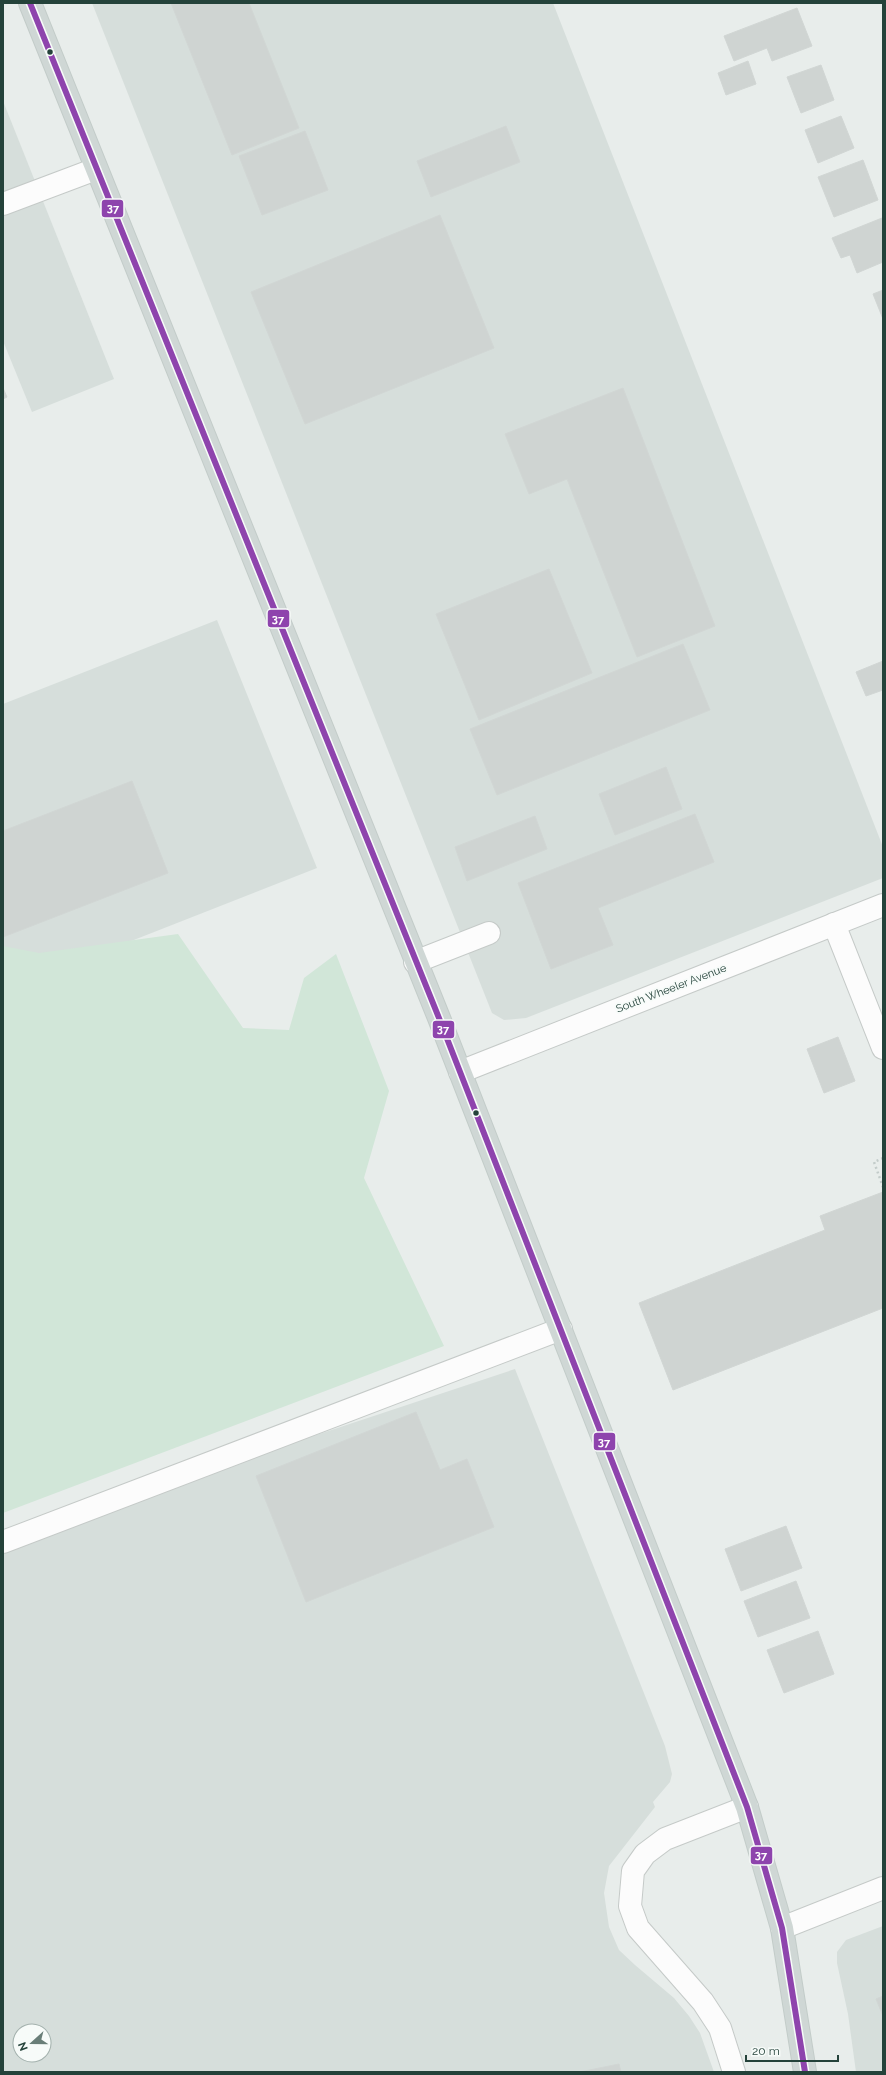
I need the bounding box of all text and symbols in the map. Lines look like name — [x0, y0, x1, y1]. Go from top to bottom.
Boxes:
unlabelled marker — [45, 47, 55, 57]
line badge: 37 — [101, 199, 124, 218]
text: 37 — [107, 202, 120, 215]
line badge: 37 — [267, 609, 290, 628]
text: 37 — [272, 613, 285, 626]
street label: South Wheeler Avenue — [614, 961, 729, 1016]
line badge: 37 — [432, 1020, 455, 1039]
text: 37 — [437, 1023, 450, 1036]
unlabelled marker — [471, 1108, 481, 1118]
line badge: 37 — [593, 1432, 616, 1451]
text: 37 — [598, 1436, 611, 1449]
line badge: 37 — [750, 1846, 773, 1865]
text: 37 — [755, 1849, 768, 1862]
north arrow — [12, 2023, 52, 2063]
scale bar — [746, 2037, 838, 2063]
text: N — [16, 2040, 31, 2053]
text: 20 m — [752, 2044, 780, 2058]

